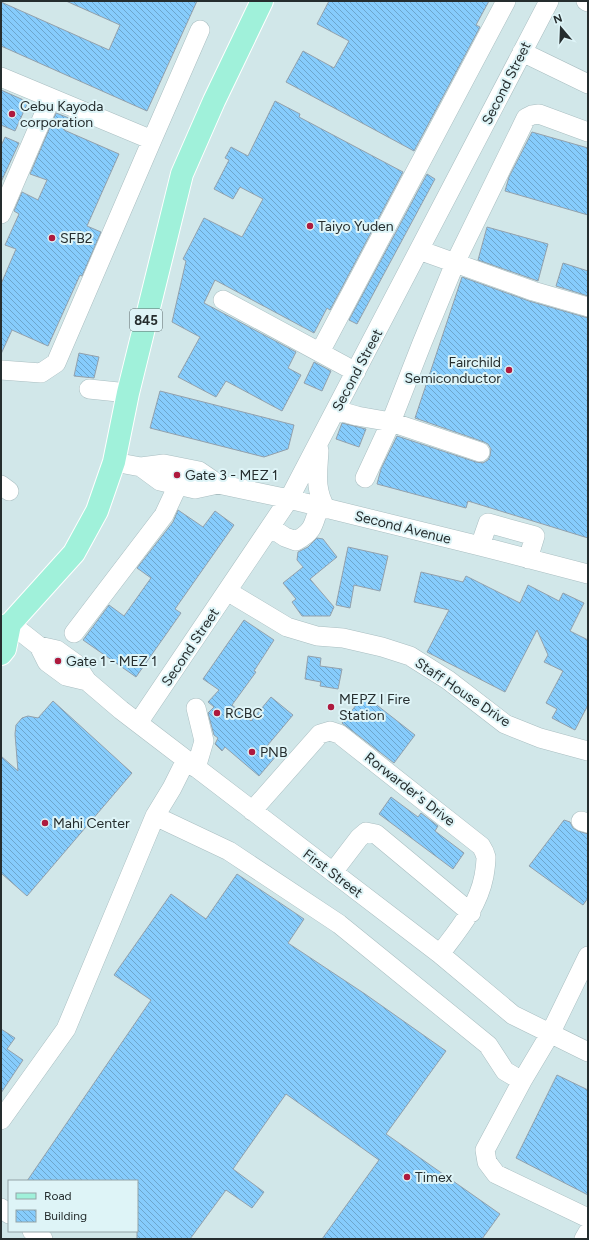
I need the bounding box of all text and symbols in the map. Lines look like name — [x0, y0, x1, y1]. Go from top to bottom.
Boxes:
north arrow — [541, 8, 581, 48]
text: N — [552, 11, 564, 27]
street label: Second Street — [478, 39, 535, 127]
place label: Cebu Kayoda corporation — [20, 98, 103, 131]
marker: Cebu Kayoda corporation — [7, 109, 17, 119]
place label: Taiyo Yuden — [318, 218, 394, 235]
marker: Taiyo Yuden — [305, 221, 315, 231]
place label: SFB2 — [60, 230, 93, 247]
marker: SFB2 — [47, 233, 57, 243]
road number: 845 — [130, 309, 162, 331]
street label: Second Street — [329, 326, 386, 414]
place label: Fairchild Semiconductor — [404, 354, 501, 387]
marker: Fairchild Semiconductor — [504, 365, 514, 375]
place label: Gate 3 - MEZ 1 — [185, 467, 278, 484]
marker: Gate 3 - MEZ 1 — [172, 470, 182, 480]
street label: Second Avenue — [353, 507, 453, 548]
street label: Second Street — [158, 605, 223, 690]
place label: Gate 1 - MEZ 1 — [66, 653, 157, 670]
street label: Staff House Drive — [412, 654, 514, 731]
marker: Gate 1 - MEZ 1 — [53, 656, 63, 666]
place label: MEPZ I Fire Station — [339, 691, 411, 724]
marker: MEPZ I Fire Station — [326, 702, 336, 712]
place label: RCBC — [225, 705, 263, 722]
marker: RCBC — [212, 708, 222, 718]
place label: PNB — [260, 744, 288, 761]
marker: PNB — [247, 747, 257, 757]
street label: Rorwarder's Drive — [361, 749, 459, 830]
place label: Mahi Center — [53, 815, 130, 832]
marker: Mahi Center — [40, 818, 50, 828]
street label: First Street — [300, 846, 366, 901]
place label: Timex — [415, 1169, 452, 1186]
marker: Timex — [402, 1172, 412, 1182]
legend — [8, 1180, 138, 1232]
text: Road — [44, 1189, 72, 1203]
text: Building — [44, 1209, 87, 1223]

